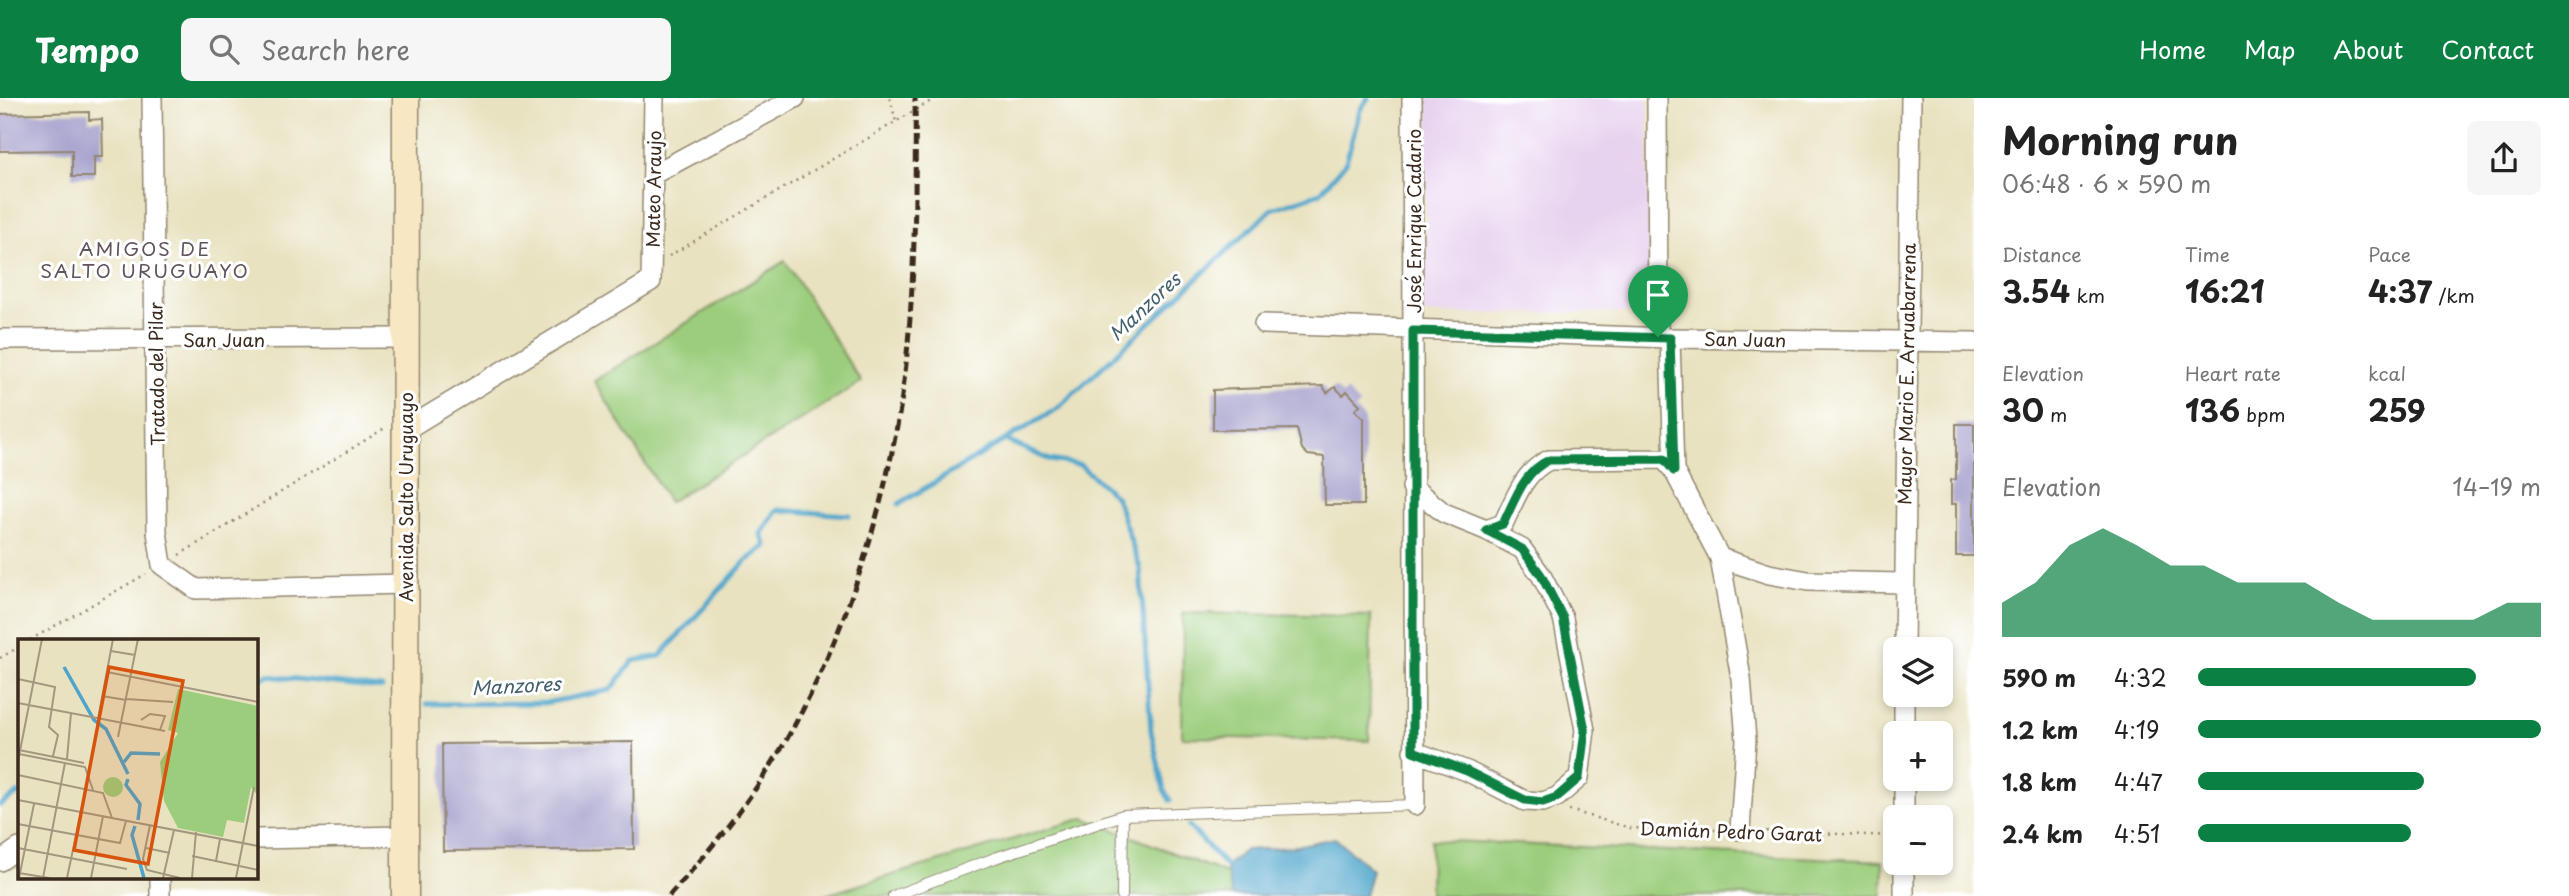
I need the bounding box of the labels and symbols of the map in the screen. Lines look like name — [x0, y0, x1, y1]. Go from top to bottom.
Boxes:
street label: José Enrique Cadario — [1400, 129, 1427, 313]
street label: Mateo Araujo — [638, 130, 668, 248]
district label: AMIGOS DE SALTO URUGUAYO — [40, 234, 250, 284]
street label: Mayor Mario E. Arruabarrena — [1890, 242, 1922, 505]
water label: Manzores — [1102, 264, 1188, 347]
pin — [1628, 265, 1688, 337]
street label: Tratado del Pilar — [141, 302, 171, 446]
street label: San Juan — [1704, 325, 1786, 353]
street label: San Juan — [183, 326, 265, 353]
street label: Avenida Salto Uruguayo — [392, 392, 419, 602]
inset map — [18, 639, 257, 878]
water label: Manzores — [471, 669, 564, 701]
street label: Damián Pedro Garat — [1639, 814, 1823, 848]

